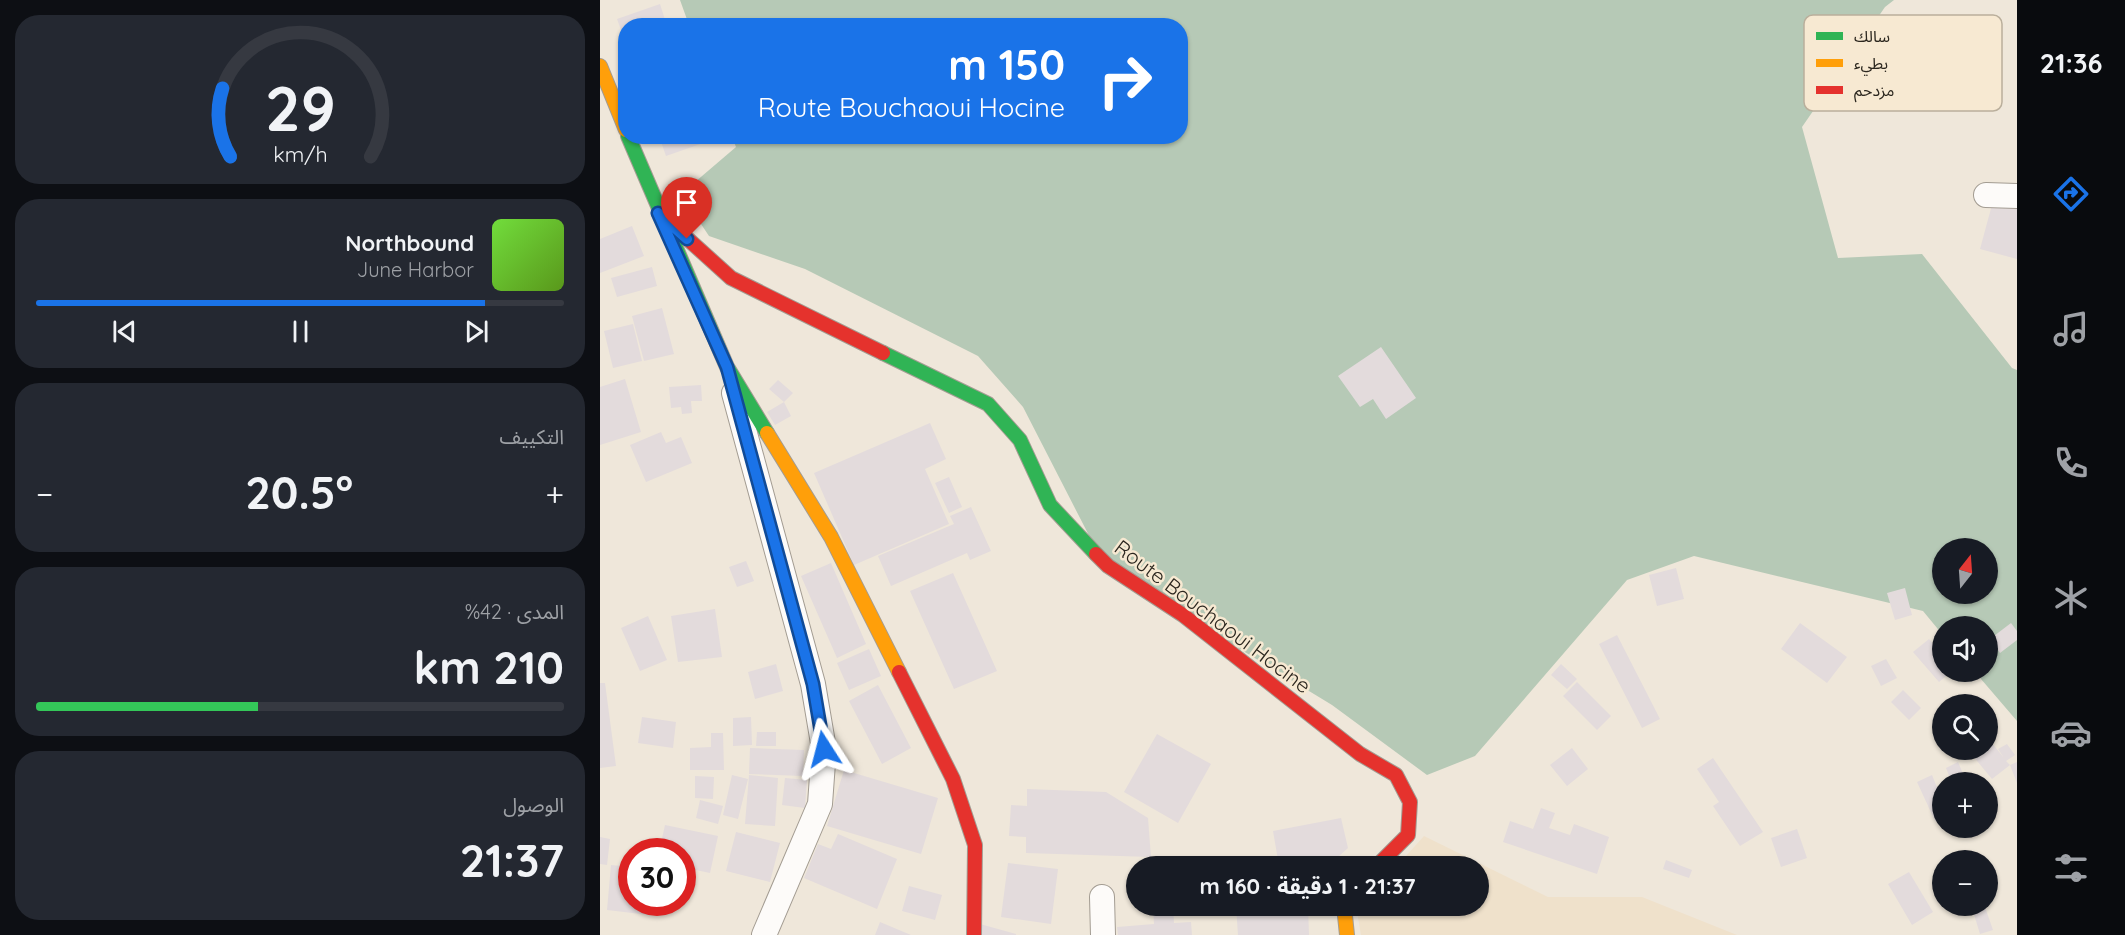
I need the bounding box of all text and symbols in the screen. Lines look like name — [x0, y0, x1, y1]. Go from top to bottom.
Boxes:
legend — [1804, 15, 2002, 111]
text: سالك — [1854, 26, 1890, 46]
text: 150 m — [948, 38, 1065, 91]
icon: right — [1086, 42, 1164, 120]
text: 21:36 — [2040, 46, 2102, 80]
text: بطيء — [1854, 53, 1888, 76]
text: 29 — [265, 69, 335, 147]
text: مزدحم — [1854, 80, 1894, 103]
text: Route Bouchaoui Hocine — [758, 90, 1065, 124]
text: km/h — [273, 141, 327, 167]
icon: directions — [2050, 173, 2092, 215]
pin — [661, 177, 712, 239]
icon: arrive — [670, 186, 703, 219]
text: Northbound — [345, 229, 474, 257]
text: June Harbor — [357, 257, 474, 282]
icon: music — [2050, 308, 2092, 350]
icon: previous — [108, 315, 141, 348]
icon: pause — [284, 315, 317, 348]
icon: next — [460, 315, 493, 348]
text: التكييف — [500, 424, 564, 449]
icon: phone — [2050, 442, 2092, 484]
text: 20.5° — [245, 464, 353, 520]
text: − — [36, 473, 53, 514]
text: + — [545, 473, 564, 514]
street label: Route Bouchaoui Hocine — [1110, 534, 1316, 698]
north arrow — [1932, 538, 1998, 604]
map controls — [1932, 538, 1998, 916]
icon: climate — [2050, 577, 2092, 619]
text: المدى · 42% — [465, 599, 564, 624]
button: sound — [1932, 616, 1998, 682]
text: 210 km — [414, 639, 564, 695]
button: search — [1932, 694, 1998, 760]
icon: car — [2050, 712, 2092, 754]
position arrow — [792, 717, 856, 781]
button: + — [1932, 772, 1998, 838]
text: الوصول — [503, 792, 564, 817]
text: 21:37 — [460, 832, 564, 888]
speed limit sign: 30 — [618, 838, 696, 916]
icon: filters — [2050, 847, 2092, 889]
button: − — [1932, 850, 1998, 916]
text: 21:37 · 1 دقيقة · 160 m — [1199, 872, 1416, 900]

